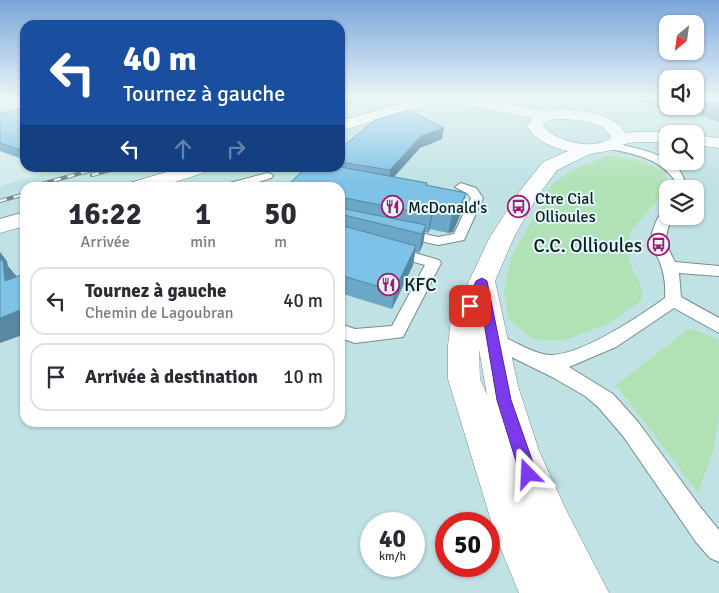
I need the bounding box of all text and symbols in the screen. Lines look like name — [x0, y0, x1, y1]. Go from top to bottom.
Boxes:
north arrow — [659, 15, 704, 60]
map controls — [659, 15, 704, 225]
text: 40 m — [123, 37, 197, 80]
icon: left — [40, 40, 105, 105]
button: sound — [659, 70, 704, 115]
text: Tournez à gauche — [123, 80, 285, 107]
button: search — [659, 125, 704, 170]
icon: left — [116, 135, 144, 163]
icon: ahead — [169, 135, 197, 163]
icon: right — [222, 135, 250, 163]
button: layers — [659, 180, 704, 225]
place label: Ctre Cial Ollioules — [535, 189, 596, 227]
restaurant icon: McDonald's — [380, 195, 404, 219]
bus stop icon: Ctre Cial Ollioules — [507, 195, 531, 219]
text: 16:22 — [68, 196, 142, 233]
text: 1 — [195, 196, 211, 233]
text: 50 — [264, 196, 297, 233]
place label: McDonald's — [408, 198, 487, 218]
text: Arrivée — [81, 232, 130, 252]
text: min — [190, 232, 216, 252]
text: m — [274, 232, 287, 252]
bus stop icon: C.C. Ollioules — [646, 233, 670, 257]
place label: C.C. Ollioules — [533, 234, 642, 258]
restaurant icon: KFC — [376, 272, 400, 296]
place label: KFC — [404, 273, 437, 297]
text: Tournez à gauche — [85, 279, 226, 303]
pin — [449, 285, 491, 327]
icon: left — [42, 287, 70, 315]
text: 40 m — [283, 289, 323, 313]
icon: arrive — [456, 292, 484, 320]
text: Chemin de Lagoubran — [85, 303, 234, 323]
icon: arrive — [42, 363, 70, 391]
text: Arrivée à destination — [85, 365, 258, 389]
text: 10 m — [283, 365, 323, 389]
position arrow — [501, 447, 553, 499]
speed limit sign: 50 — [435, 512, 500, 577]
text: 40 — [379, 523, 406, 554]
text: km/h — [379, 549, 406, 564]

